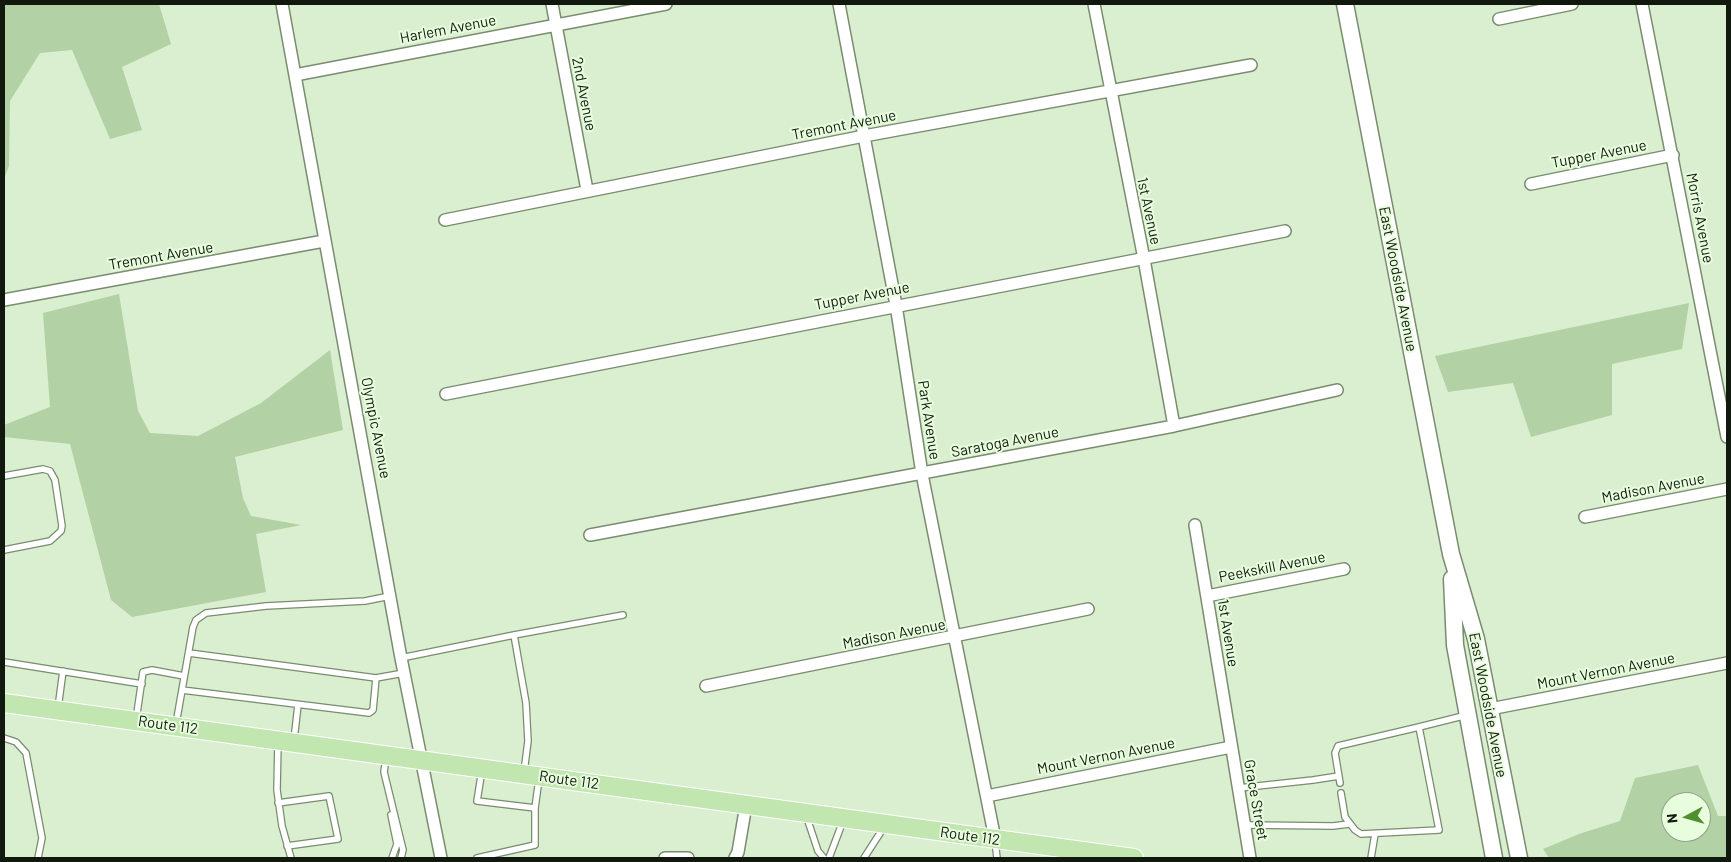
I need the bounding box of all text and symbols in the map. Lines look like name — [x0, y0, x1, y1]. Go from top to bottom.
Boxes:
street label: Harlem Avenue — [398, 11, 498, 47]
street label: 2nd Avenue — [568, 56, 600, 132]
street label: Tremont Avenue — [790, 106, 898, 144]
street label: Tupper Avenue — [1550, 136, 1648, 172]
street label: Morris Avenue — [1682, 171, 1718, 265]
street label: 1st Avenue — [1133, 176, 1165, 246]
street label: East Woodside Avenue — [1375, 205, 1421, 353]
street label: Tremont Avenue — [107, 238, 215, 274]
street label: Tupper Avenue — [813, 278, 911, 314]
street label: Olympic Avenue — [357, 376, 395, 480]
street label: Park Avenue — [914, 379, 944, 461]
street label: Saratoga Avenue — [950, 423, 1060, 461]
street label: Madison Avenue — [1600, 469, 1706, 507]
street label: Peekskill Avenue — [1217, 548, 1327, 586]
street label: 1st Avenue — [1214, 598, 1242, 668]
street label: Madison Avenue — [841, 615, 947, 653]
street label: East Woodside Avenue — [1465, 631, 1511, 779]
street label: Mount Vernon Avenue — [1536, 649, 1676, 693]
street label: Route 112 — [137, 712, 199, 738]
street label: Mount Vernon Avenue — [1036, 734, 1176, 778]
street label: Grace Street — [1240, 758, 1272, 842]
street label: Route 112 — [538, 767, 600, 793]
north arrow — [1661, 792, 1711, 842]
text: N — [1663, 813, 1681, 824]
street label: Route 112 — [939, 823, 1001, 849]

